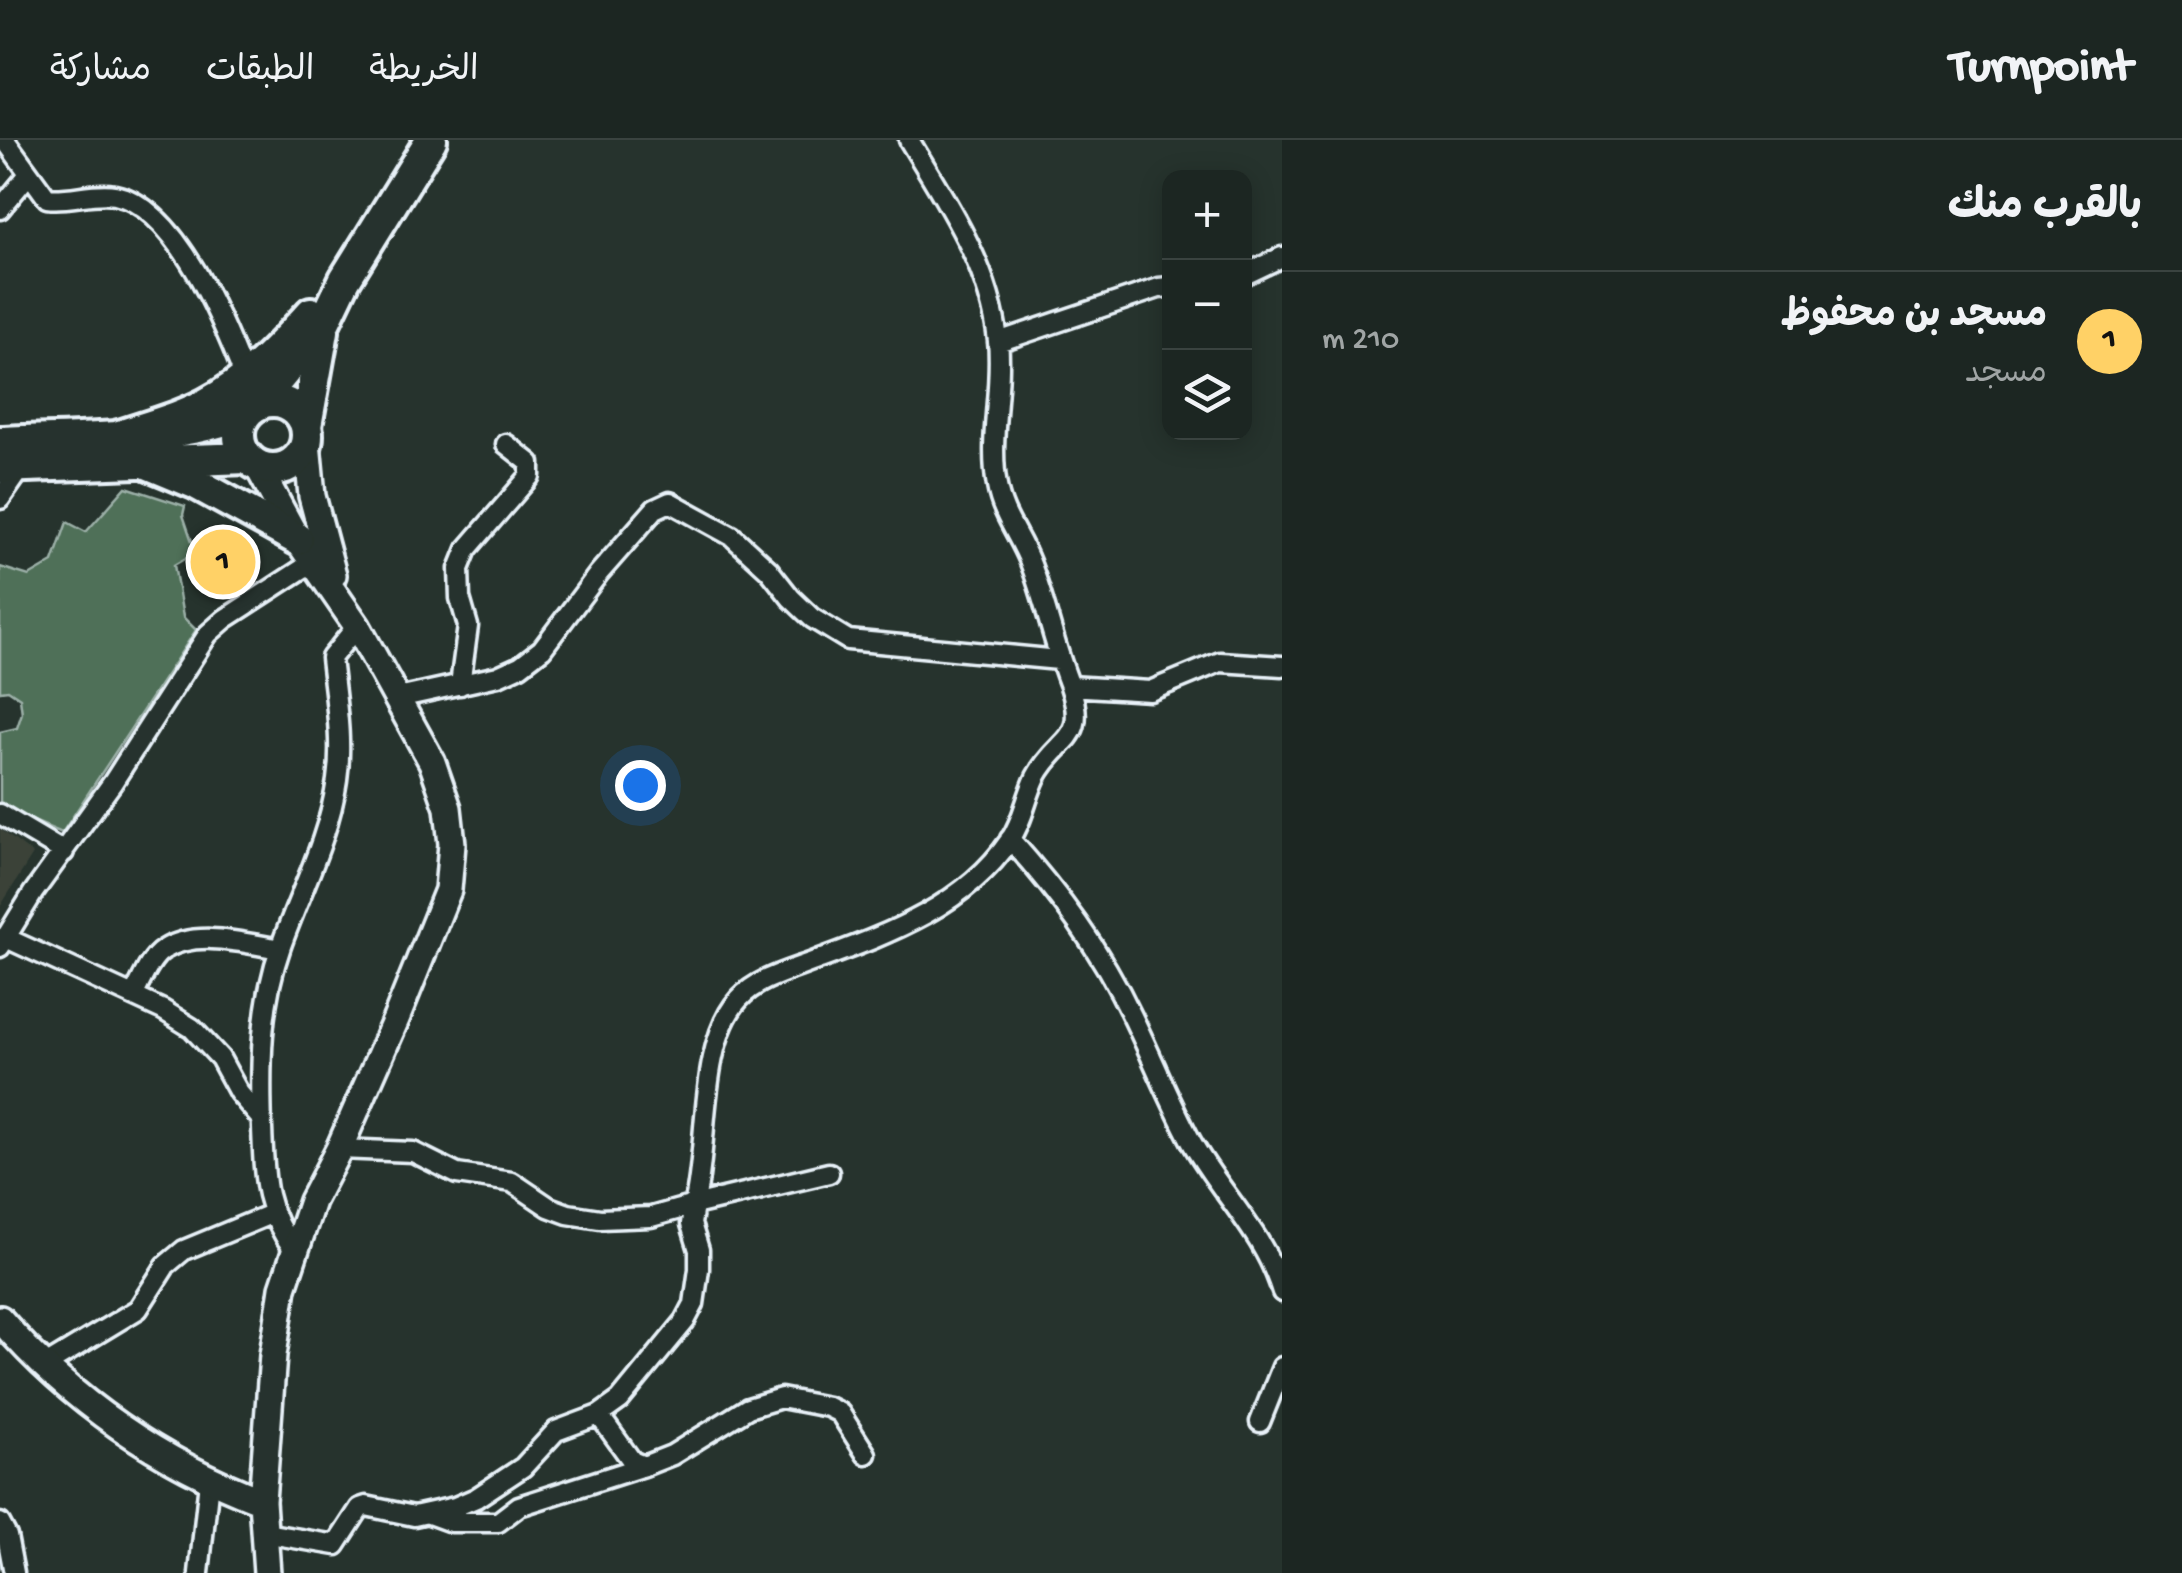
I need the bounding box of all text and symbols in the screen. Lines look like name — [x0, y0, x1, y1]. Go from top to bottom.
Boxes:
text: Turnpoint — [1950, 41, 2132, 98]
text: مشاركة — [50, 52, 151, 93]
text: الطبقات — [206, 52, 314, 93]
text: الخريطة — [369, 52, 479, 93]
map controls — [1162, 170, 1252, 440]
button: + — [1162, 170, 1252, 260]
text: بالقرب منك — [1948, 185, 2142, 234]
button: − — [1162, 260, 1252, 350]
text: مسجد بن محفوظ — [1781, 296, 2047, 340]
text: 210 m — [1322, 322, 1399, 360]
text: 1 — [2103, 322, 2116, 360]
button: layers — [1162, 350, 1252, 440]
text: مسجد — [1965, 356, 2047, 394]
pin: 1 — [190, 524, 256, 600]
your location — [615, 760, 666, 811]

